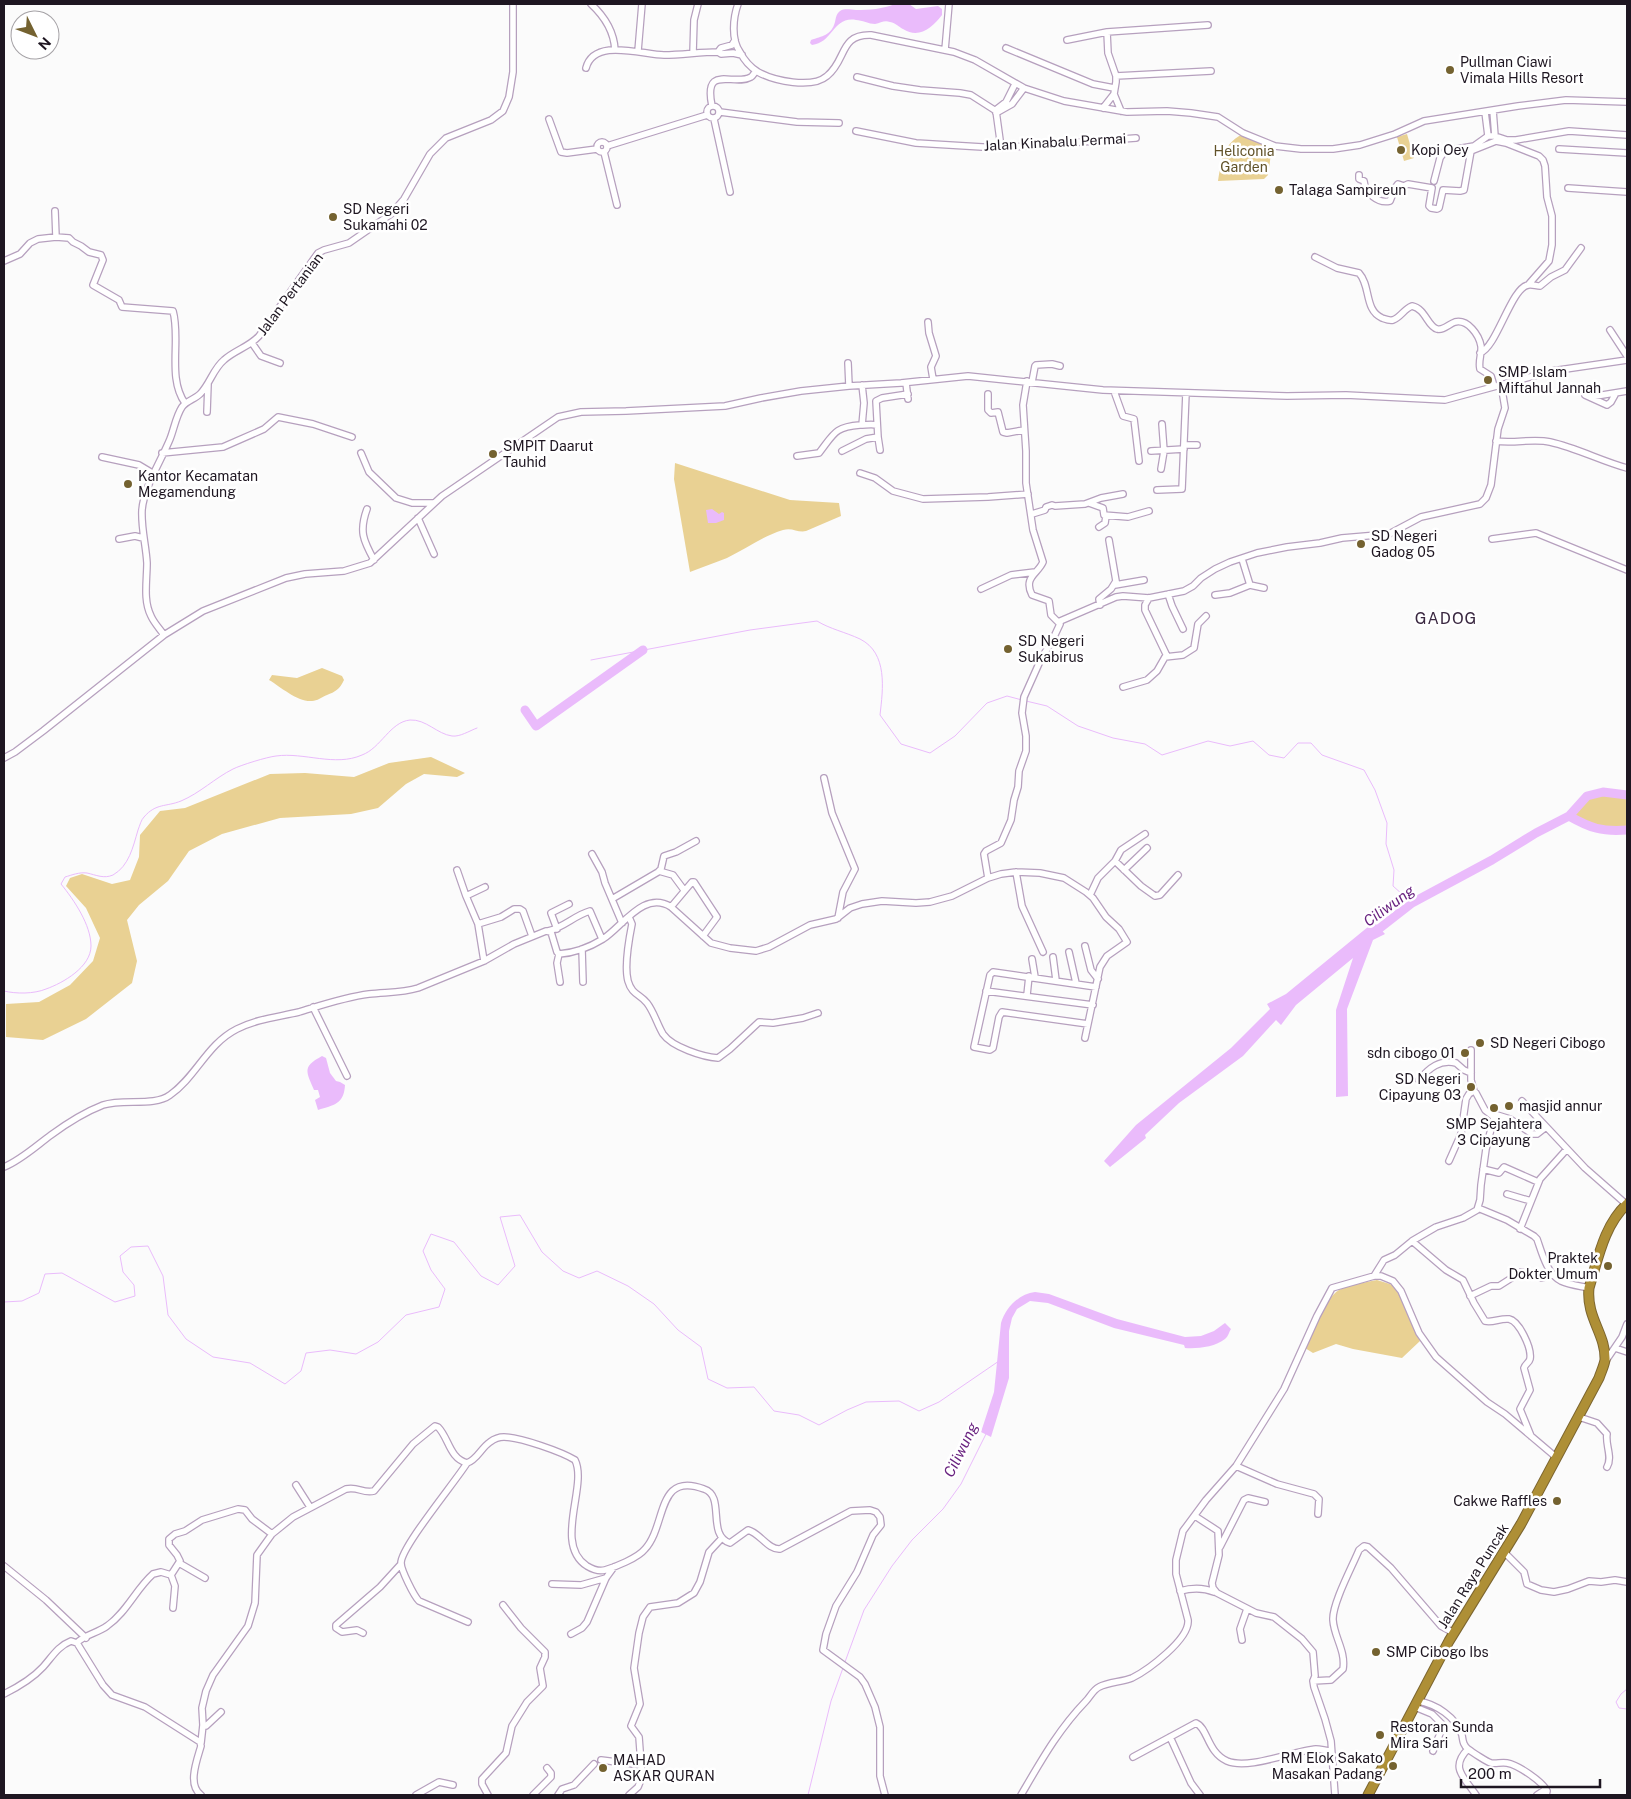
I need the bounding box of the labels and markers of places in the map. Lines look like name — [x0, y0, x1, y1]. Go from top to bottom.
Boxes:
place label: Pullman Ciawi Vimala Hills Resort — [1460, 54, 1584, 86]
marker: Pullman Ciawi Vimala Hills Resort — [1444, 64, 1456, 76]
place label: Kopi Oey — [1411, 142, 1469, 158]
marker: Kopi Oey — [1395, 144, 1407, 156]
place label: Talaga Sampireun — [1289, 182, 1406, 198]
marker: Talaga Sampireun — [1273, 184, 1285, 196]
place label: SD Negeri Sukamahi 02 — [343, 201, 428, 233]
marker: SD Negeri Sukamahi 02 — [327, 211, 339, 223]
place label: SMP Islam Miftahul Jannah — [1498, 364, 1601, 396]
marker: SMP Islam Miftahul Jannah — [1482, 374, 1494, 386]
place label: SMPIT Daarut Tauhid — [503, 438, 594, 470]
marker: SMPIT Daarut Tauhid — [487, 448, 499, 460]
place label: Kantor Kecamatan Megamendung — [138, 468, 258, 500]
marker: Kantor Kecamatan Megamendung — [122, 478, 134, 490]
place label: SD Negeri Gadog 05 — [1371, 528, 1437, 560]
marker: SD Negeri Gadog 05 — [1355, 538, 1367, 550]
place label: SD Negeri Sukabirus — [1018, 633, 1084, 665]
marker: SD Negeri Sukabirus — [1002, 643, 1014, 655]
place label: SD Negeri Cibogo — [1490, 1035, 1605, 1051]
marker: SD Negeri Cibogo — [1474, 1037, 1486, 1049]
place label: sdn cibogo 01 — [1367, 1045, 1455, 1061]
marker: sdn cibogo 01 — [1459, 1047, 1471, 1059]
place label: SD Negeri Cipayung 03 — [1379, 1071, 1461, 1103]
marker: SD Negeri Cipayung 03 — [1465, 1081, 1477, 1093]
place label: masjid annur — [1519, 1098, 1602, 1114]
marker: masjid annur — [1503, 1100, 1515, 1112]
marker: SMP Sejahtera 3 Cipayung — [1488, 1102, 1500, 1114]
place label: SMP Sejahtera 3 Cipayung — [1446, 1116, 1542, 1148]
place label: Praktek Dokter Umum — [1508, 1250, 1598, 1282]
marker: Praktek Dokter Umum — [1602, 1260, 1614, 1272]
place label: Cakwe Raffles — [1453, 1493, 1547, 1509]
marker: Cakwe Raffles — [1551, 1495, 1563, 1507]
place label: SMP Cibogo Ibs — [1386, 1644, 1489, 1660]
marker: SMP Cibogo Ibs — [1370, 1646, 1382, 1658]
place label: Restoran Sunda Mira Sari — [1390, 1719, 1493, 1751]
marker: Restoran Sunda Mira Sari — [1374, 1729, 1386, 1741]
place label: RM Elok Sakato Masakan Padang — [1272, 1750, 1383, 1782]
place label: MAHAD ASKAR QURAN — [613, 1752, 715, 1784]
marker: RM Elok Sakato Masakan Padang — [1387, 1760, 1399, 1772]
marker: MAHAD ASKAR QURAN — [597, 1762, 609, 1774]

